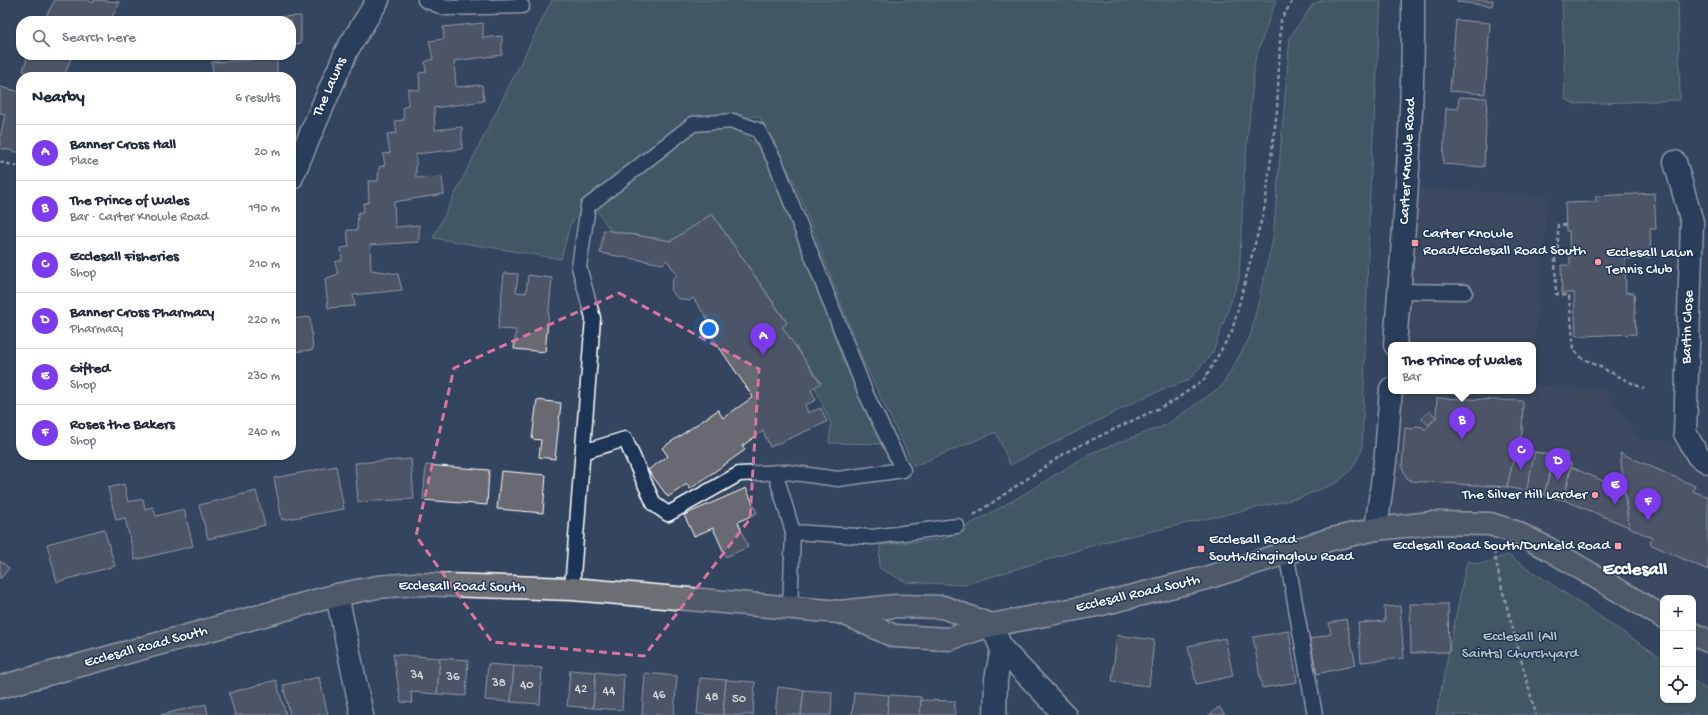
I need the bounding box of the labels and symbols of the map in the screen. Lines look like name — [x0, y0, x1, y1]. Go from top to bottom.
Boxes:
street label: The Lawns — [309, 54, 351, 120]
street label: Carter Knowle Road — [1396, 96, 1420, 225]
place label: Carter Knowle Road/Ecclesall Road South — [1423, 225, 1586, 260]
marker: Carter Knowle Road/Ecclesall Road South — [1410, 238, 1420, 248]
place label: Ecclesall Lawn Tennis Club — [1605, 244, 1693, 279]
marker: Ecclesall Lawn Tennis Club — [1593, 257, 1603, 267]
street label: Bartin Close — [1678, 290, 1698, 365]
your location — [699, 319, 719, 339]
pin: A — [750, 323, 776, 356]
pin: B — [1449, 407, 1475, 440]
pin: C — [1508, 437, 1534, 470]
pin: D — [1545, 448, 1571, 481]
pin: E — [1602, 472, 1628, 505]
place label: The Silver Hill Larder — [1461, 486, 1589, 504]
pin: F — [1635, 488, 1661, 521]
marker: The Silver Hill Larder — [1590, 490, 1600, 500]
place label: Ecclesall Road South/Ringinglow Road — [1209, 531, 1354, 566]
place label: Ecclesall Road South/Dunkeld Road — [1393, 537, 1611, 555]
marker: Ecclesall Road South/Dunkeld Road — [1613, 541, 1623, 551]
marker: Ecclesall Road South/Ringinglow Road — [1196, 544, 1206, 554]
district label: Ecclesall — [1603, 559, 1667, 582]
street label: Ecclesall Road South — [1074, 571, 1202, 617]
street label: Ecclesall Road South — [398, 577, 526, 597]
street label: Ecclesall Road South — [82, 622, 210, 672]
park label: Ecclesall (All Saints) Churchyard — [1462, 628, 1580, 663]
house number: 34 — [410, 668, 423, 683]
house number: 36 — [445, 670, 460, 685]
house number: 38 — [491, 676, 506, 691]
house number: 40 — [520, 678, 534, 693]
house number: 42 — [575, 682, 588, 697]
house number: 44 — [603, 684, 615, 699]
house number: 46 — [653, 688, 666, 703]
house number: 48 — [705, 690, 719, 705]
house number: 50 — [732, 692, 747, 707]

